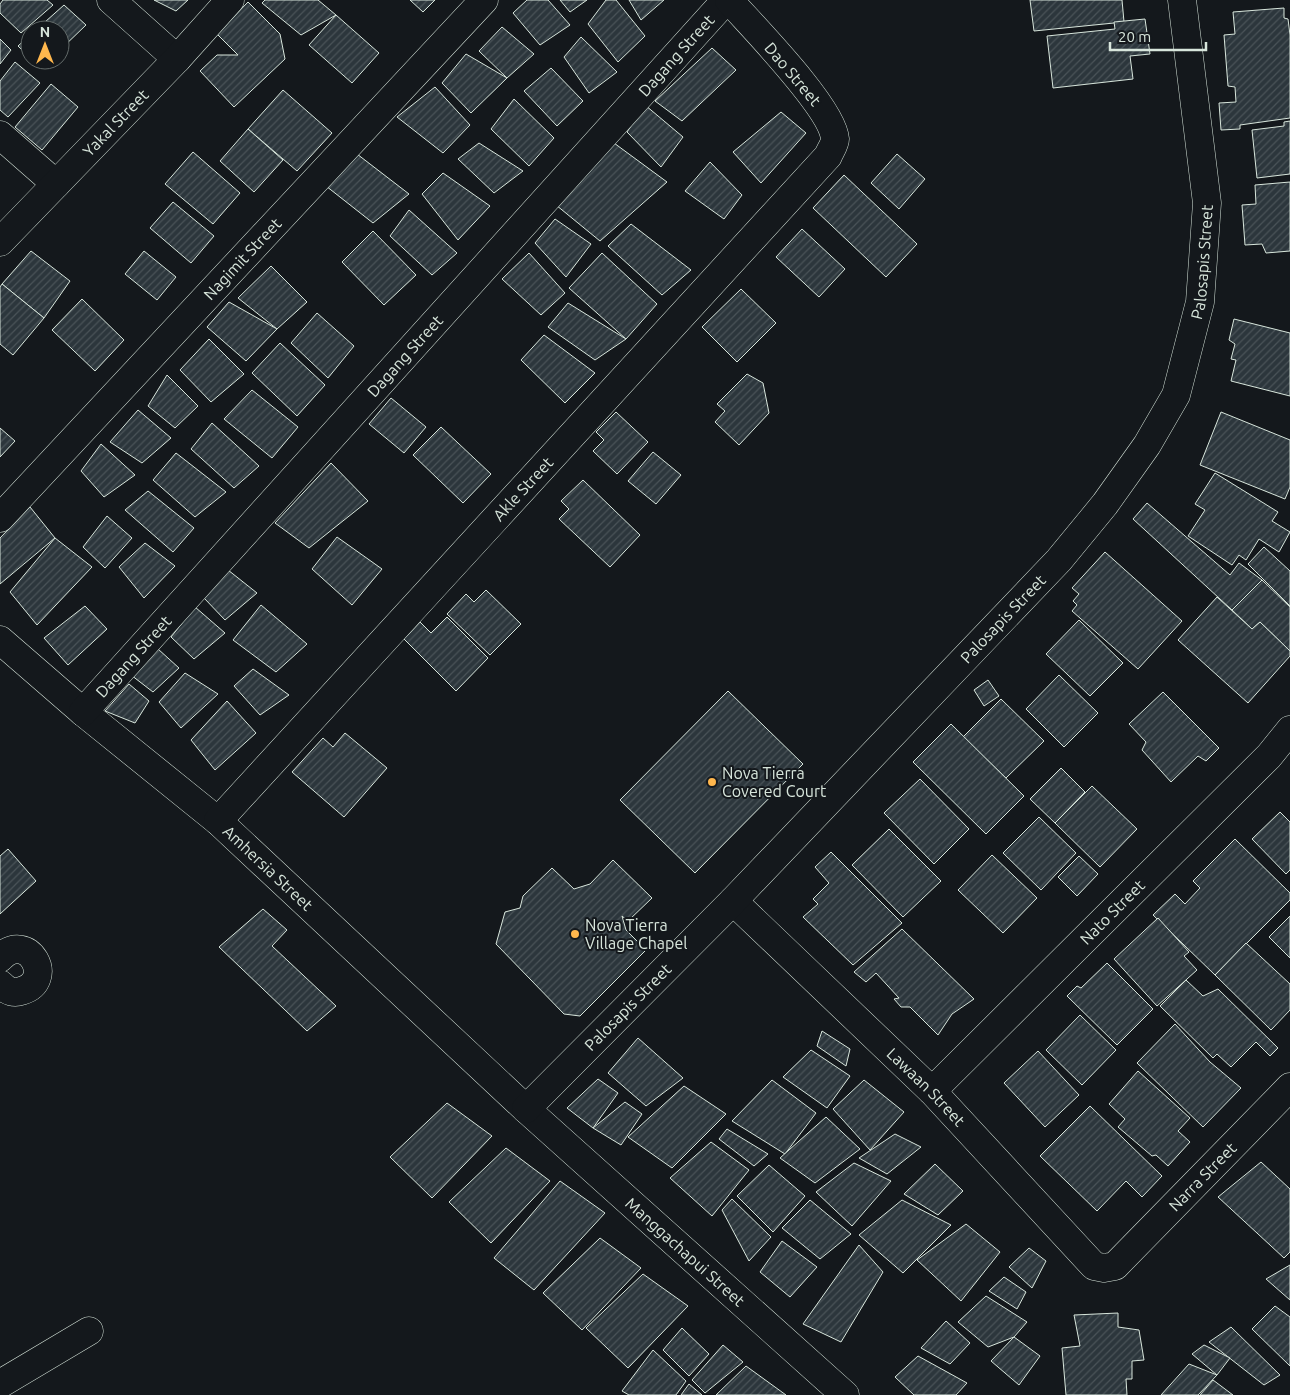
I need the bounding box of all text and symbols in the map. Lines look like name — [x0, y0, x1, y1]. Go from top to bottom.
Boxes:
street label: Dagang Street — [635, 10, 718, 100]
north arrow — [20, 20, 70, 70]
scale bar — [1110, 20, 1206, 52]
text: N — [40, 24, 50, 40]
text: 20 m — [1118, 28, 1151, 45]
street label: Dao Street — [761, 39, 825, 110]
street label: Yakal Street — [79, 85, 152, 160]
street label: Palosapis Street — [1187, 203, 1216, 321]
street label: Nagimit Street — [200, 214, 285, 303]
street label: Dagang Street — [363, 311, 447, 400]
street label: Akle Street — [489, 453, 557, 524]
street label: Palosapis Street — [957, 570, 1050, 667]
street label: Dagang Street — [92, 611, 175, 701]
place label: Nova Tierra Covered Court — [722, 764, 827, 800]
marker: Nova Tierra Covered Court — [706, 776, 718, 788]
street label: Amhersia Street — [220, 822, 317, 914]
street label: Nato Street — [1076, 876, 1149, 948]
place label: Nova Tierra Village Chapel — [585, 916, 687, 952]
marker: Nova Tierra Village Chapel — [569, 928, 581, 940]
street label: Palosapis Street — [581, 959, 675, 1054]
street label: Lawaan Street — [883, 1044, 969, 1130]
street label: Narra Street — [1165, 1138, 1240, 1215]
street label: Manggachapui Street — [622, 1194, 749, 1310]

